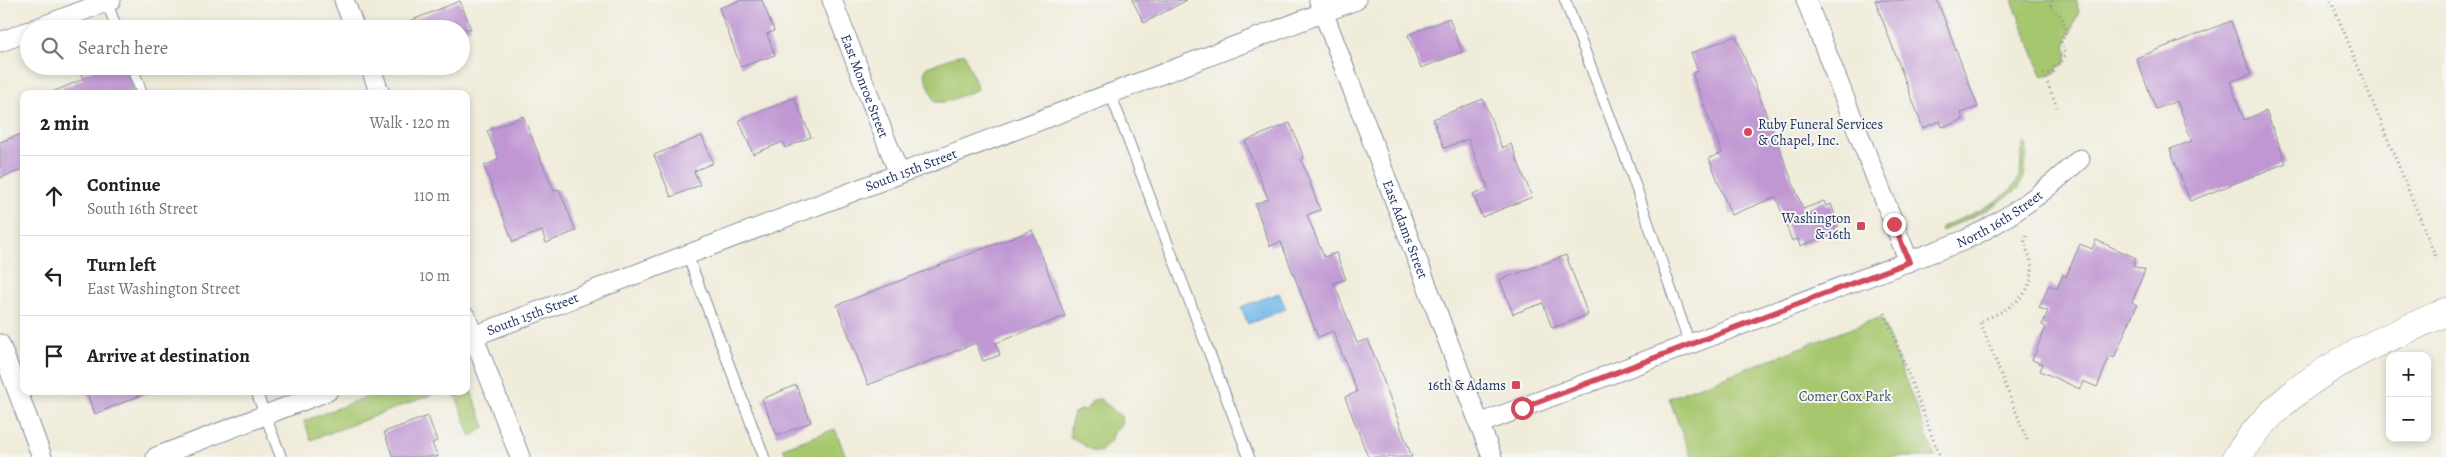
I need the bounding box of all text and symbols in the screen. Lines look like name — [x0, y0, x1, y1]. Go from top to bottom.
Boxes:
search box — [20, 20, 470, 75]
street label: East Monroe Street — [836, 31, 893, 141]
icon: search — [38, 34, 66, 62]
text: Search here — [78, 35, 168, 61]
text: 2 min — [40, 109, 89, 137]
text: Walk · 120 m — [369, 112, 450, 134]
place label: Ruby Funeral Services & Chapel, Inc. — [1758, 115, 1883, 150]
marker: Ruby Funeral Services & Chapel, Inc. — [1742, 126, 1754, 138]
street label: South 15th Street — [862, 144, 960, 196]
text: Continue — [87, 172, 161, 198]
street label: East Adams Street — [1378, 177, 1433, 282]
icon: ahead — [40, 182, 68, 210]
text: 110 m — [414, 185, 450, 207]
street label: North 16th Street — [1954, 186, 2047, 252]
text: South 16th Street — [87, 198, 198, 220]
place label: Washington & 16th — [1781, 209, 1852, 244]
route end — [1883, 213, 1906, 236]
marker: Washington & 16th — [1855, 220, 1867, 232]
text: Turn left — [87, 252, 156, 278]
icon: left — [40, 262, 68, 290]
text: 10 m — [420, 265, 450, 287]
text: East Washington Street — [87, 278, 240, 300]
street label: South 15th Street — [484, 288, 581, 340]
icon: arrive — [40, 342, 68, 370]
text: Arrive at destination — [87, 343, 250, 369]
map controls — [2386, 352, 2431, 442]
button: + — [2386, 352, 2431, 397]
place label: 16th & Adams — [1428, 376, 1506, 395]
marker: 16th & Adams — [1510, 379, 1522, 391]
park label: Comer Cox Park — [1799, 387, 1891, 406]
route start — [1511, 397, 1534, 420]
button: − — [2386, 397, 2431, 442]

